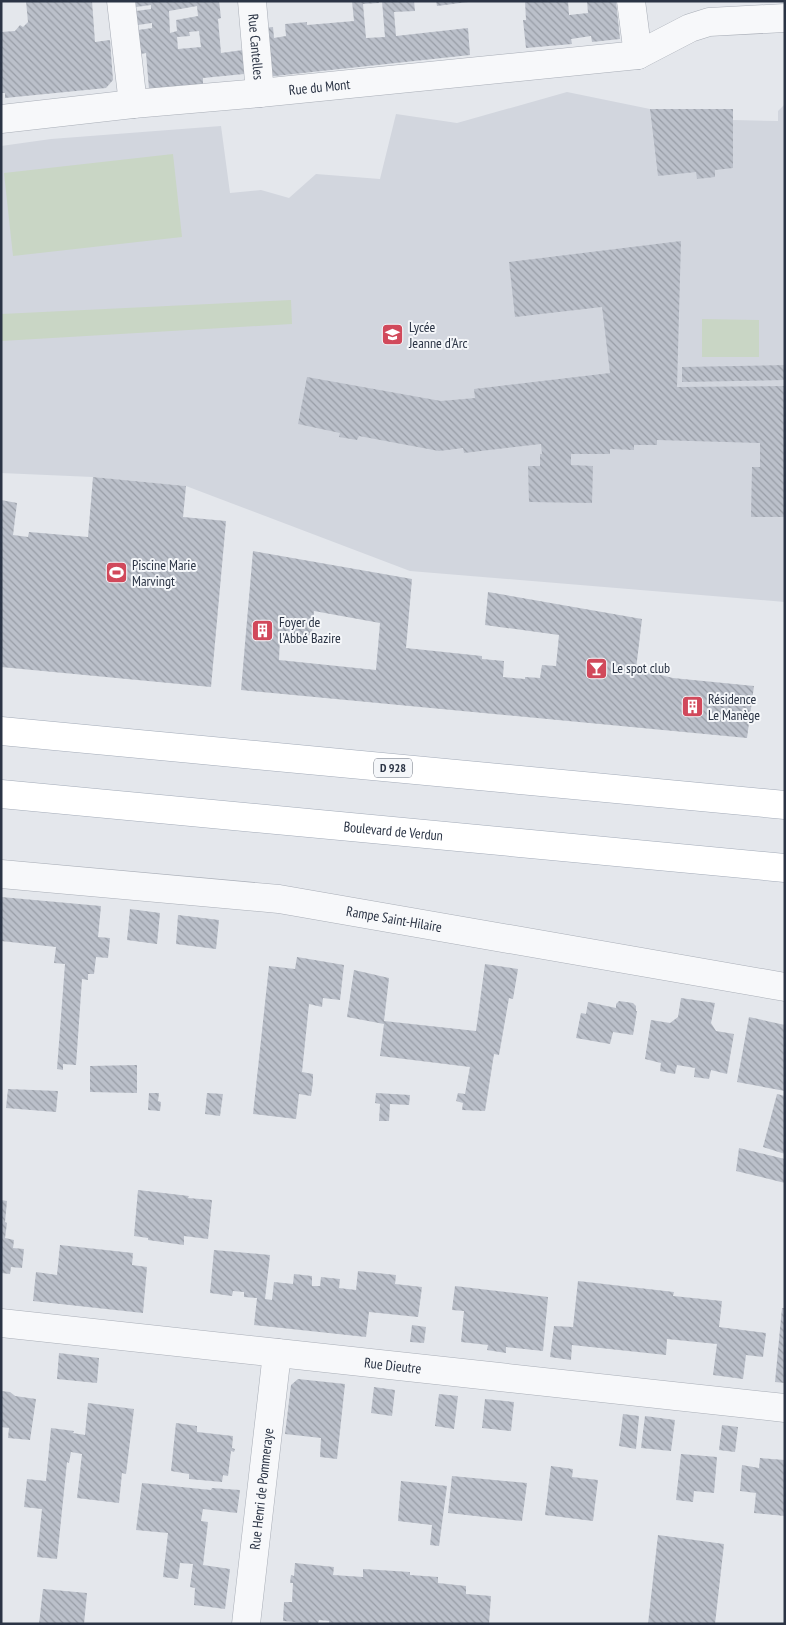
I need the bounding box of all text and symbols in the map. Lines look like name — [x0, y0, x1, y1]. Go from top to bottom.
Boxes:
street label: Rue Cantelles — [244, 13, 268, 81]
street label: Rue du Mont — [288, 75, 351, 99]
place label: Lycée Jeanne d'Arc — [408, 318, 467, 352]
school or university icon: Lycée Jeanne d'Arc — [381, 323, 405, 347]
place label: Piscine Marie Marvingt — [132, 556, 196, 590]
sports icon: Piscine Marie Marvingt — [104, 561, 128, 585]
place label: Foyer de l'Abbé Bazire — [279, 613, 341, 647]
building icon: Foyer de l'Abbé Bazire — [251, 618, 275, 642]
bar icon: Le spot club — [584, 656, 608, 680]
place label: Le spot club — [612, 659, 670, 677]
place label: Résidence Le Manège — [708, 690, 760, 724]
building icon: Résidence Le Manège — [680, 695, 704, 719]
road number: D 928 — [374, 758, 412, 778]
street label: Boulevard de Verdun — [343, 817, 444, 845]
street label: Rampe Saint-Hilaire — [345, 902, 444, 936]
street label: Rue Dieutre — [363, 1353, 422, 1378]
street label: Rue Henri de Pommeraye — [246, 1427, 277, 1551]

